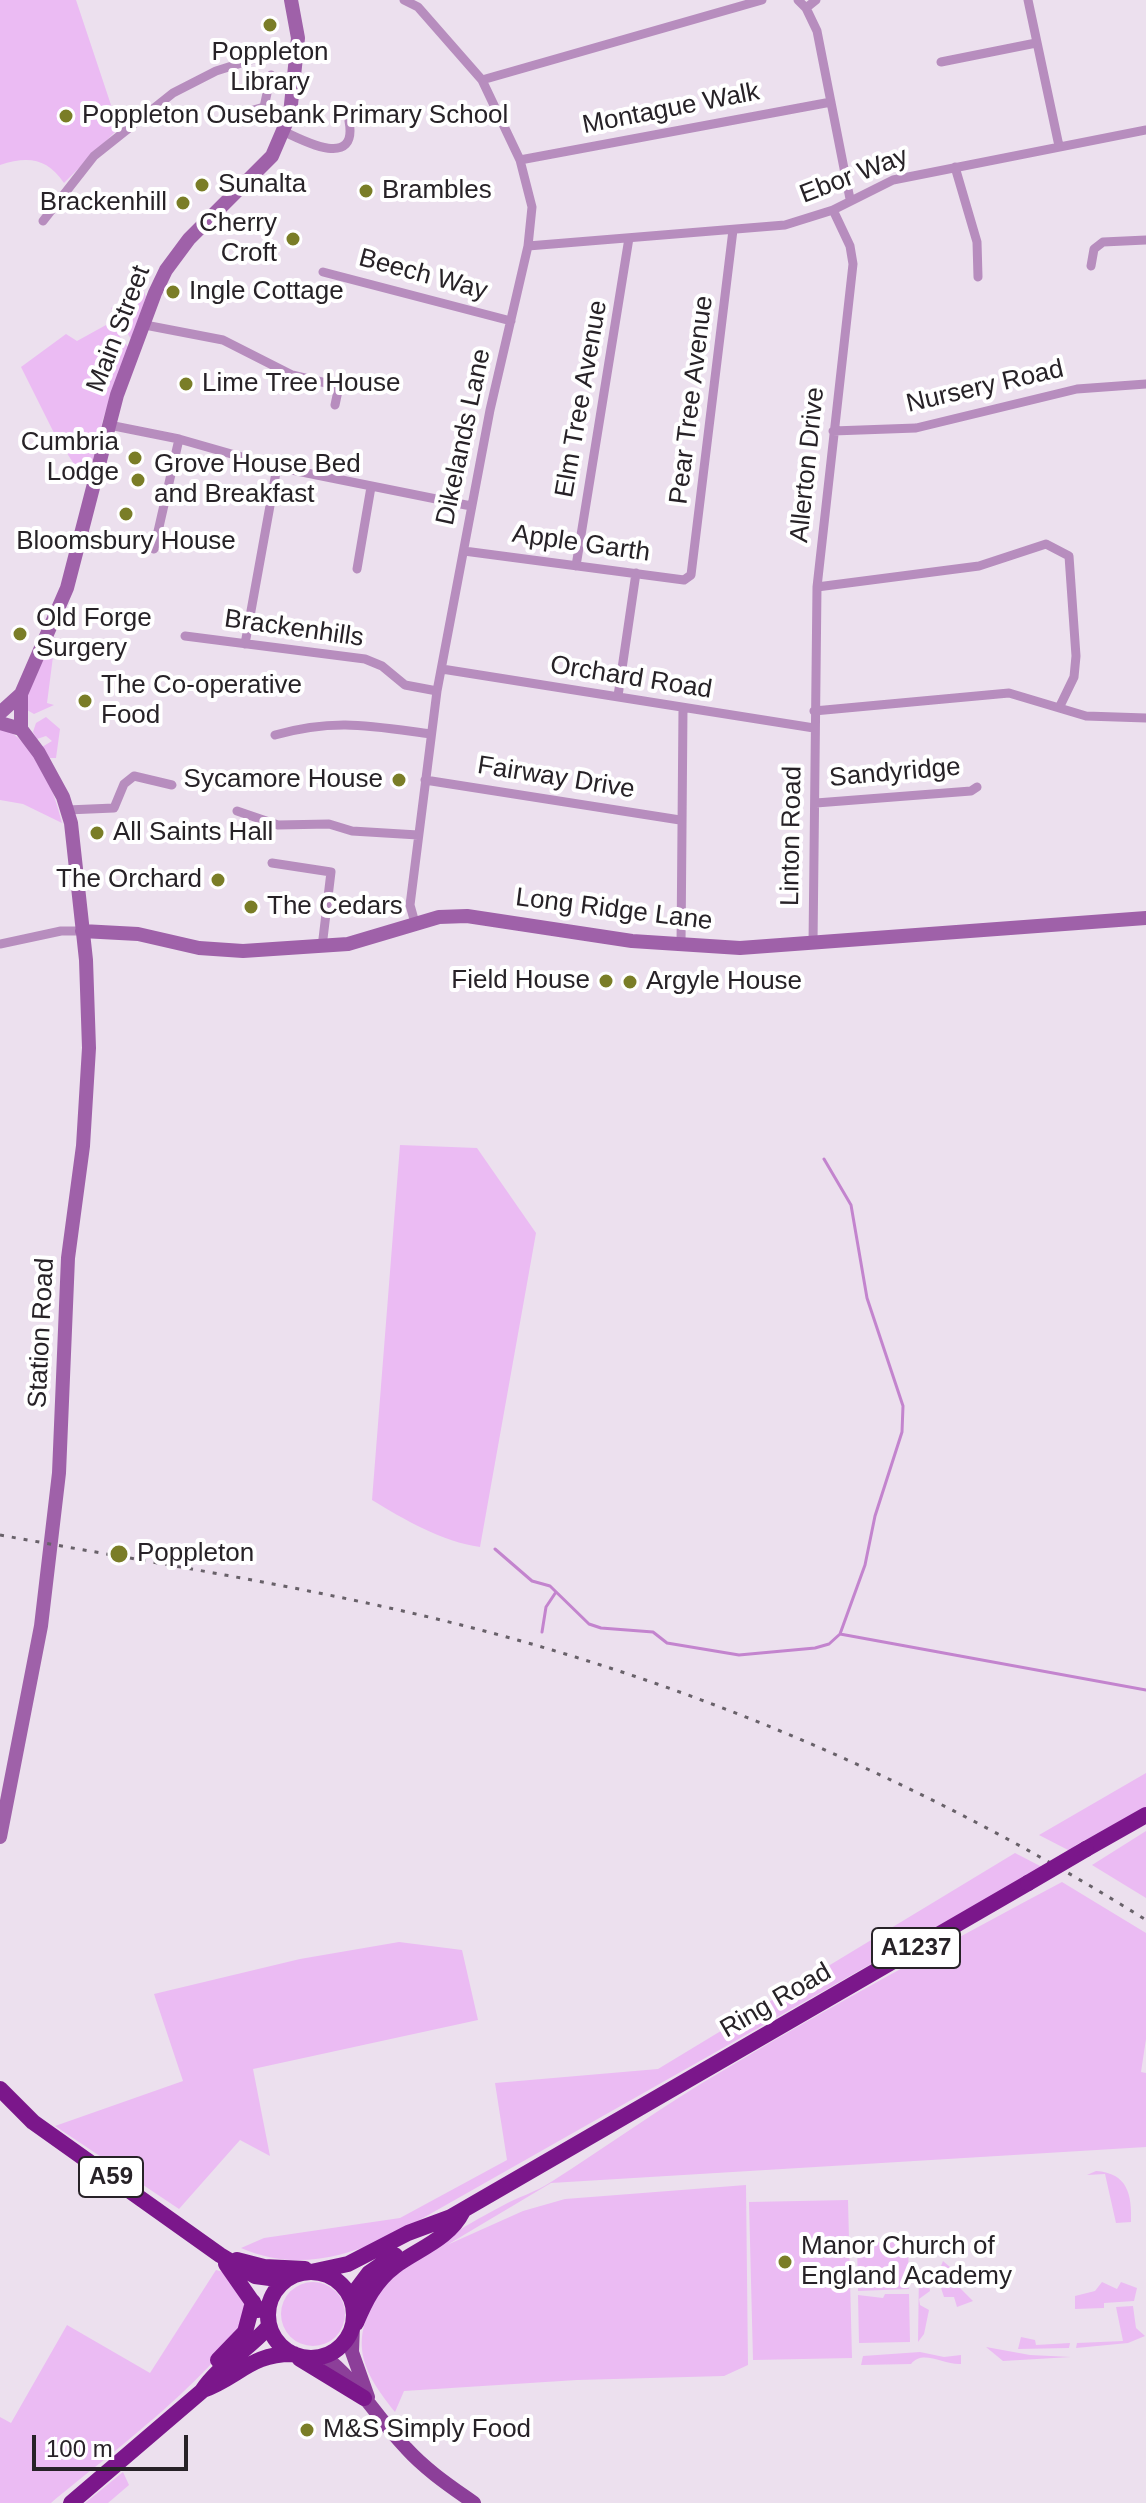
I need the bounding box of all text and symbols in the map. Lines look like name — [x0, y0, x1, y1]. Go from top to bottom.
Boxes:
marker: Poppleton Library — [261, 16, 279, 34]
place label: Poppleton Library — [211, 37, 329, 98]
street label: Montague Walk — [580, 77, 762, 141]
place label: Poppleton Ousebank Primary School — [82, 100, 508, 132]
marker: Poppleton Ousebank Primary School — [57, 107, 75, 125]
street label: Ebor Way — [796, 141, 912, 211]
place label: Sunalta — [218, 169, 306, 201]
place label: Brambles — [382, 175, 492, 207]
marker: Sunalta — [193, 176, 211, 194]
marker: Brambles — [357, 182, 375, 200]
place label: Brackenhill — [40, 187, 167, 219]
marker: Brackenhill — [174, 194, 192, 212]
place label: Cherry Croft — [199, 208, 277, 270]
marker: Cherry Croft — [284, 230, 302, 248]
street label: Beech Way — [355, 243, 491, 307]
street label: Main Street — [81, 261, 157, 397]
place label: Ingle Cottage — [189, 276, 344, 308]
marker: Ingle Cottage — [164, 283, 182, 301]
street label: Pear Tree Avenue — [664, 294, 720, 506]
street label: Elm Tree Avenue — [549, 298, 615, 500]
street label: Dikelands Lane — [430, 346, 498, 528]
street label: Nursery Road — [903, 354, 1067, 420]
place label: Lime Tree House — [202, 368, 400, 400]
marker: Lime Tree House — [177, 375, 195, 393]
street label: Allerton Drive — [784, 386, 832, 544]
place label: Cumbria Lodge — [21, 427, 119, 488]
marker: Cumbria Lodge — [126, 449, 144, 467]
place label: Grove House Bed and Breakfast — [154, 449, 361, 510]
marker: Grove House Bed and Breakfast — [129, 471, 147, 489]
marker: Bloomsbury House — [117, 505, 135, 523]
street label: Apple Garth — [510, 519, 652, 569]
place label: Bloomsbury House — [16, 526, 236, 558]
place label: Old Forge Surgery — [36, 603, 152, 664]
street label: Brackenhills — [222, 604, 366, 654]
marker: Old Forge Surgery — [11, 625, 29, 643]
street label: Orchard Road — [548, 650, 714, 706]
place label: The Co-operative Food — [101, 670, 302, 732]
marker: The Co-operative Food — [76, 692, 94, 710]
street label: Fairway Drive — [475, 750, 637, 806]
street label: Sandyridge — [828, 752, 962, 794]
place label: Sycamore House — [184, 764, 383, 796]
street label: Linton Road — [775, 766, 809, 906]
marker: Sycamore House — [390, 771, 408, 789]
place label: All Saints Hall — [113, 817, 273, 849]
marker: All Saints Hall — [88, 824, 106, 842]
place label: The Orchard — [56, 864, 202, 896]
marker: The Orchard — [209, 871, 227, 889]
street label: Long Ridge Lane — [514, 882, 714, 938]
place label: The Cedars — [267, 891, 403, 923]
marker: The Cedars — [242, 898, 260, 916]
place label: Field House — [451, 965, 590, 997]
place label: Argyle House — [646, 966, 802, 998]
marker: Field House — [597, 972, 615, 990]
marker: Argyle House — [621, 973, 639, 991]
street label: Station Road — [22, 1257, 62, 1409]
place label: Poppleton — [137, 1538, 254, 1570]
marker: Poppleton — [108, 1543, 130, 1565]
road number: A1237 — [872, 1928, 960, 1968]
street label: Ring Road — [715, 1957, 837, 2045]
road number: A59 — [79, 2157, 143, 2197]
place label: Manor Church of England Academy — [801, 2231, 1012, 2292]
marker: Manor Church of England Academy — [776, 2253, 794, 2271]
place label: M&S Simply Food — [323, 2414, 531, 2446]
scale bar — [36, 2419, 192, 2469]
marker: M&S Simply Food — [298, 2421, 316, 2439]
text: 100 m — [46, 2435, 113, 2462]

